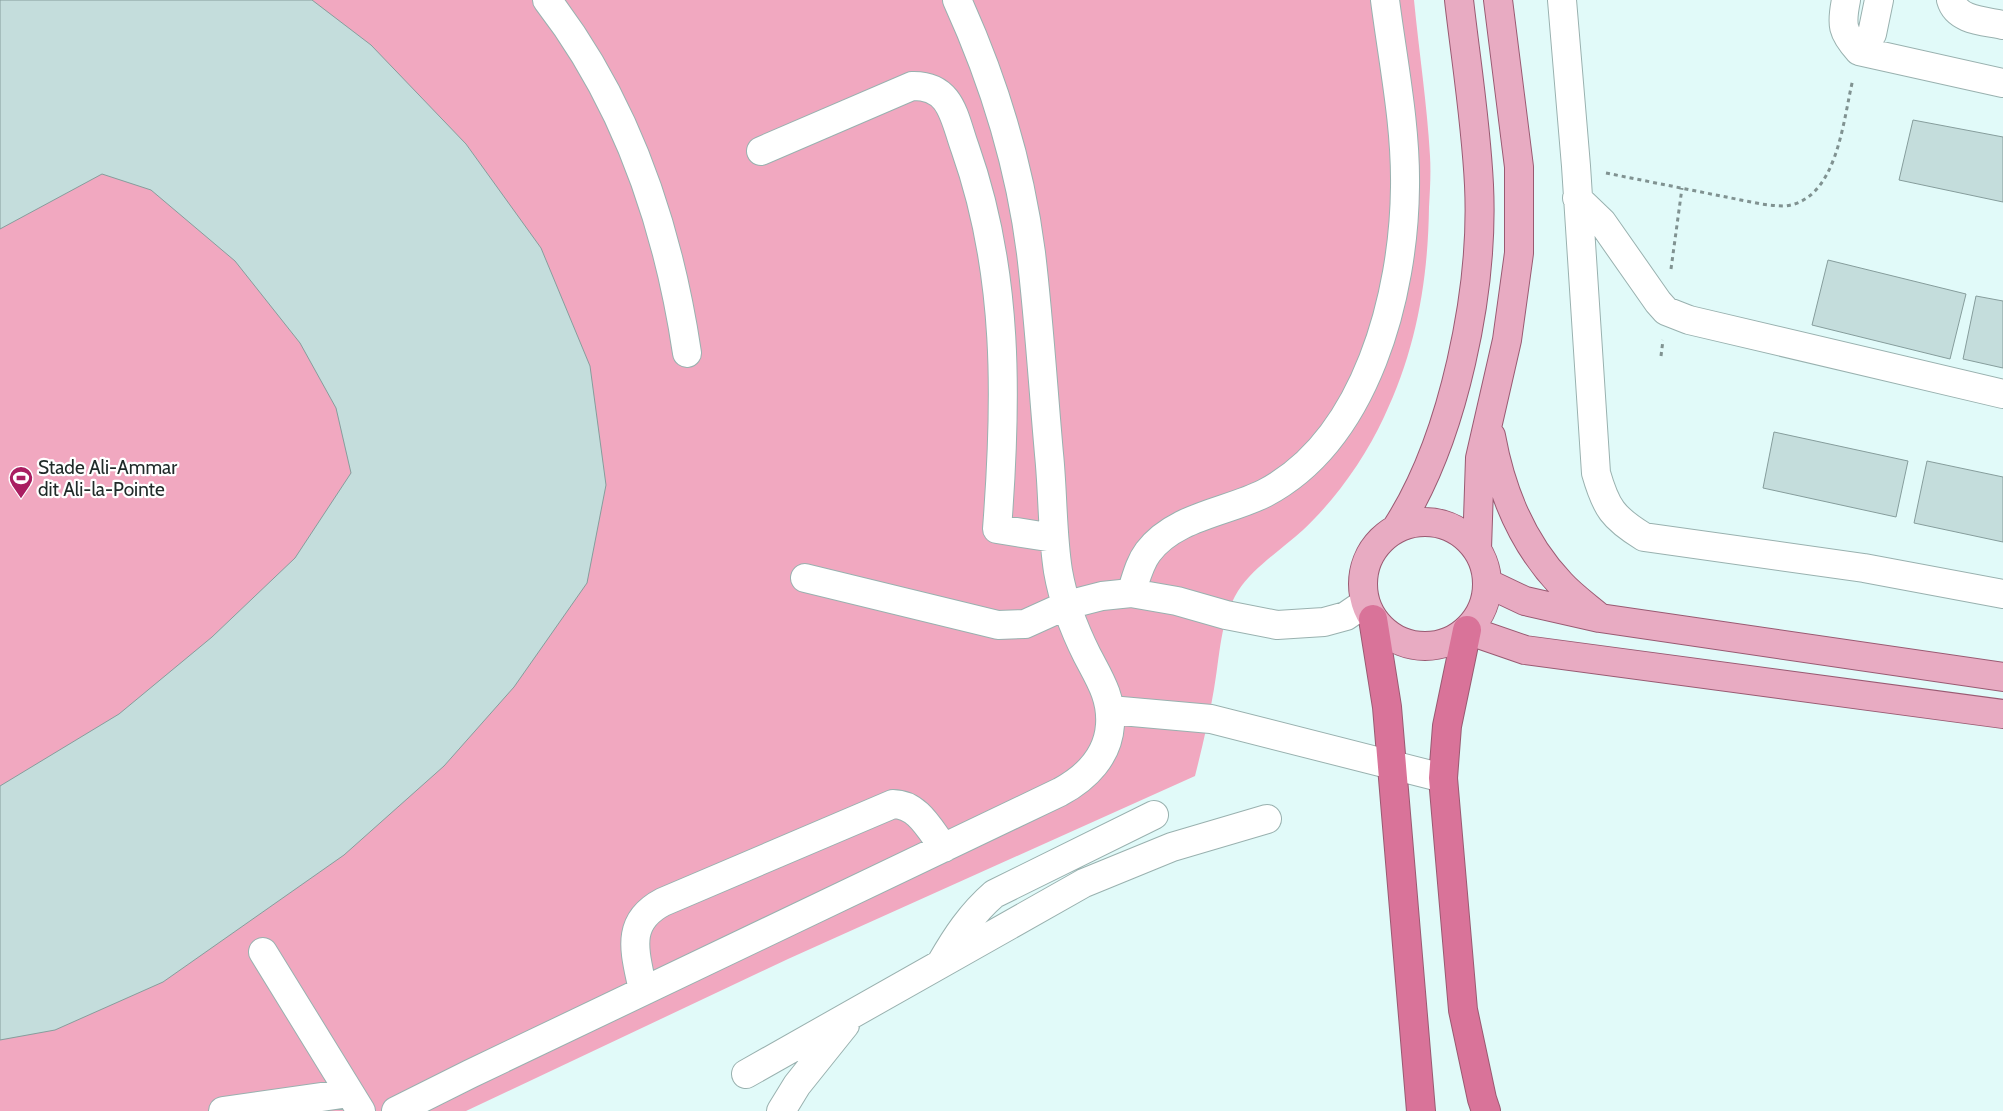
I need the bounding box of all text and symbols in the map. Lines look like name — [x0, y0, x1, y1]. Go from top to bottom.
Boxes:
place label: Stade Ali-Ammar dit Ali-la-Pointe — [38, 456, 177, 501]
sports icon: Stade Ali-Ammar dit Ali-la-Pointe — [8, 465, 34, 499]

